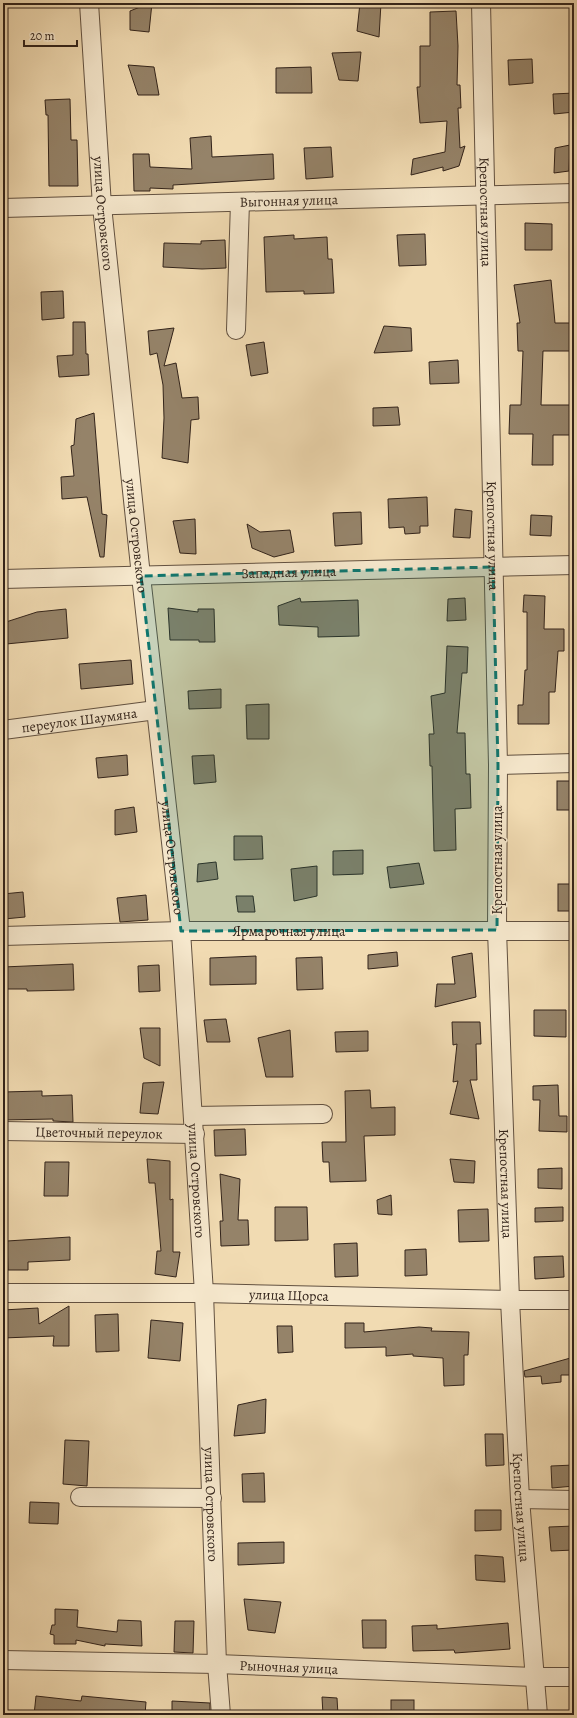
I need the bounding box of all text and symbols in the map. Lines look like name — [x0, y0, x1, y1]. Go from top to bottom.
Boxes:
scale bar — [24, 22, 77, 48]
text: 20 m — [30, 28, 54, 44]
street label: улица Островского — [89, 155, 118, 272]
street label: Крепостная улица — [474, 157, 496, 268]
street label: Выгонная улица — [239, 190, 339, 212]
street label: улица Островского — [121, 477, 152, 594]
street label: Крепостная улица — [482, 481, 503, 591]
street label: Западная улица — [241, 562, 337, 583]
street label: переулок Шаумяна — [20, 703, 139, 737]
street label: улица Островского — [156, 799, 188, 916]
street label: Крепостная улица — [488, 805, 507, 915]
street label: Ярмарочная улица — [232, 922, 346, 941]
street label: улица Островского — [183, 1122, 209, 1239]
street label: Цветочный переулок — [35, 1123, 163, 1143]
street label: Крепостная улица — [494, 1129, 517, 1239]
street label: улица Щорса — [248, 1285, 330, 1306]
street label: улица Островского — [199, 1446, 222, 1562]
street label: Крепостная улица — [508, 1452, 534, 1563]
street label: Рыночная улица — [239, 1656, 339, 1679]

